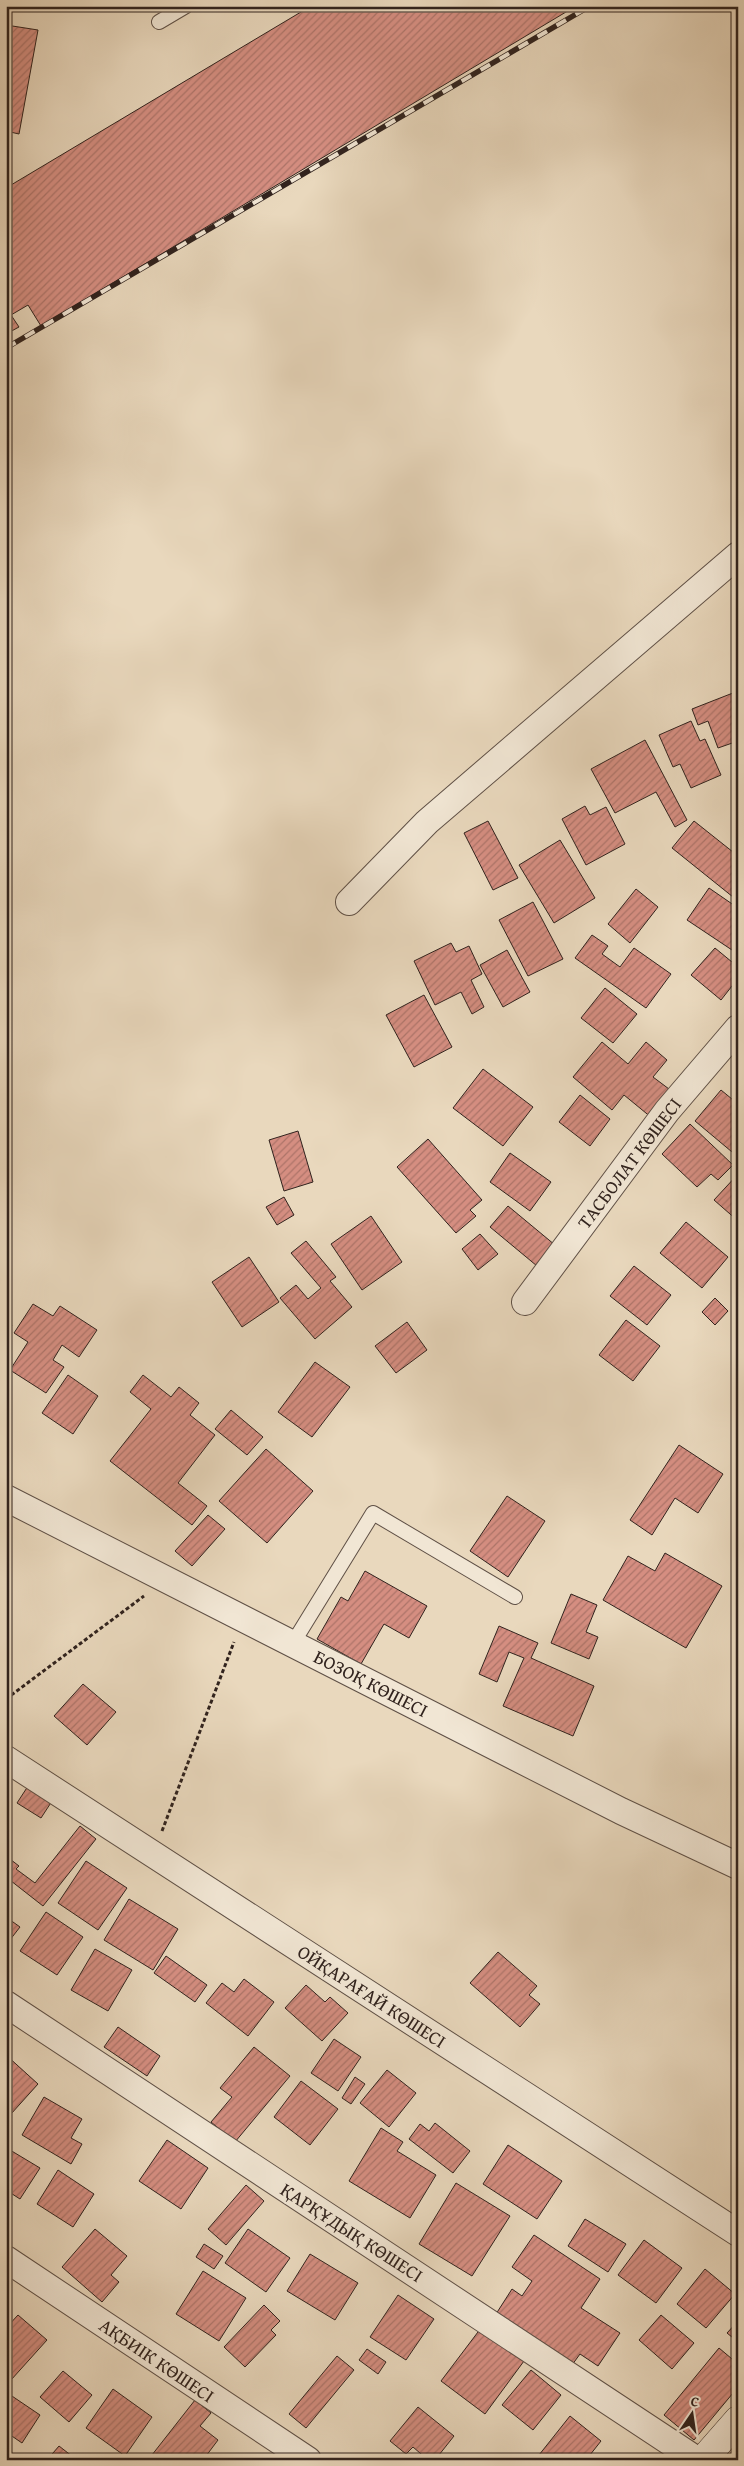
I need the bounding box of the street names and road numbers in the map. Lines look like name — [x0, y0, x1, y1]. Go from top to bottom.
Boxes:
street label: ТАСБОЛАТ КӨШЕСІ — [570, 1091, 688, 1235]
street label: БОЗОҚ КӨШЕСІ — [309, 1642, 433, 1724]
street label: ОЙҚАРАҒАЙ КӨШЕСІ — [292, 1937, 452, 2055]
street label: ҚАРҚҰДЫҚ КӨШЕСІ — [275, 2175, 429, 2289]
street label: АҚБИІК КӨШЕСІ — [94, 2311, 220, 2409]

